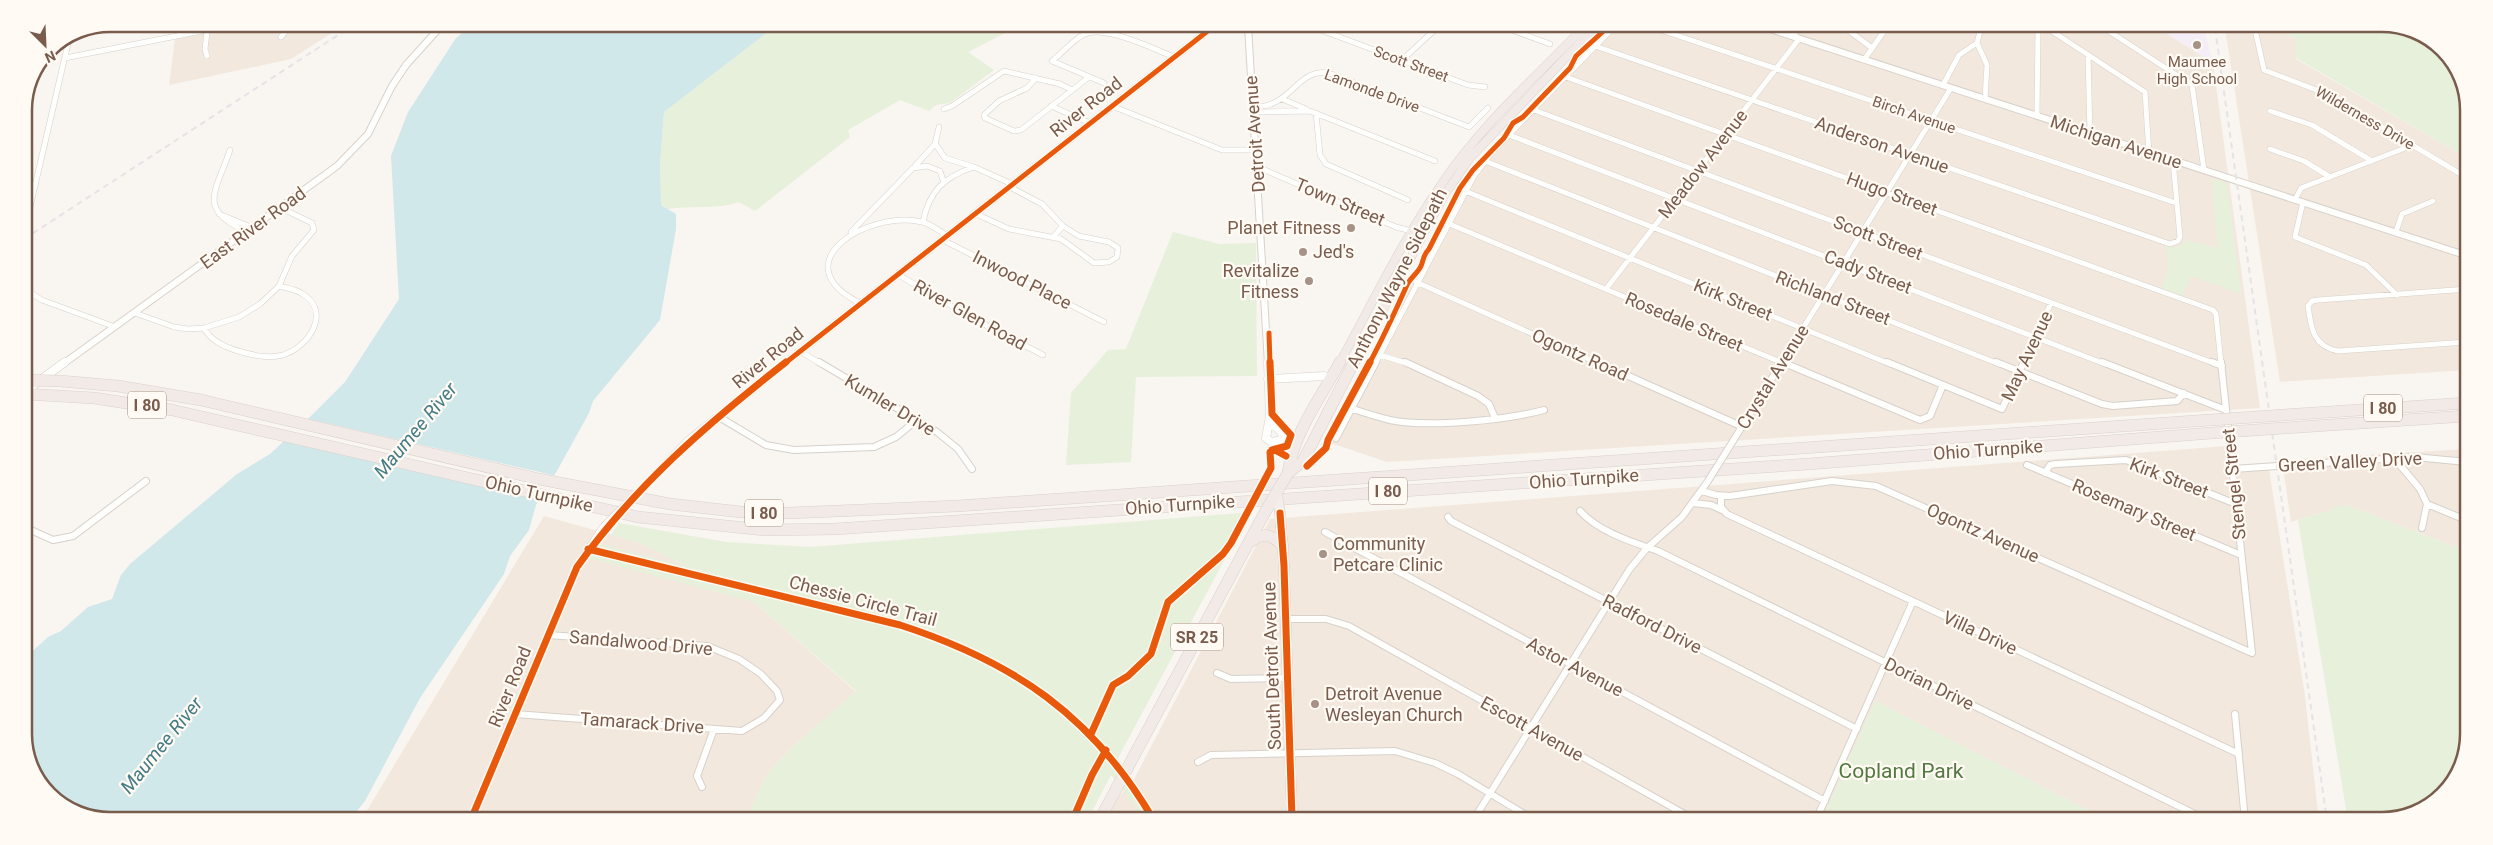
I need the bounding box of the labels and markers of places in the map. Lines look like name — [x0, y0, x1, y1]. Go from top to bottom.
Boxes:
marker: Maumee High School — [2191, 39, 2203, 51]
place label: Maumee High School — [2157, 53, 2237, 88]
place label: Planet Fitness — [1227, 217, 1341, 238]
marker: Planet Fitness — [1345, 222, 1357, 234]
place label: Jed's — [1313, 241, 1354, 262]
marker: Jed's — [1297, 246, 1309, 258]
place label: Revitalize Fitness — [1223, 260, 1299, 302]
marker: Revitalize Fitness — [1303, 275, 1315, 287]
place label: Community Petcare Clinic — [1333, 533, 1443, 575]
marker: Community Petcare Clinic — [1317, 548, 1329, 560]
place label: Detroit Avenue Wesleyan Church — [1325, 683, 1463, 725]
marker: Detroit Avenue Wesleyan Church — [1309, 698, 1321, 710]

